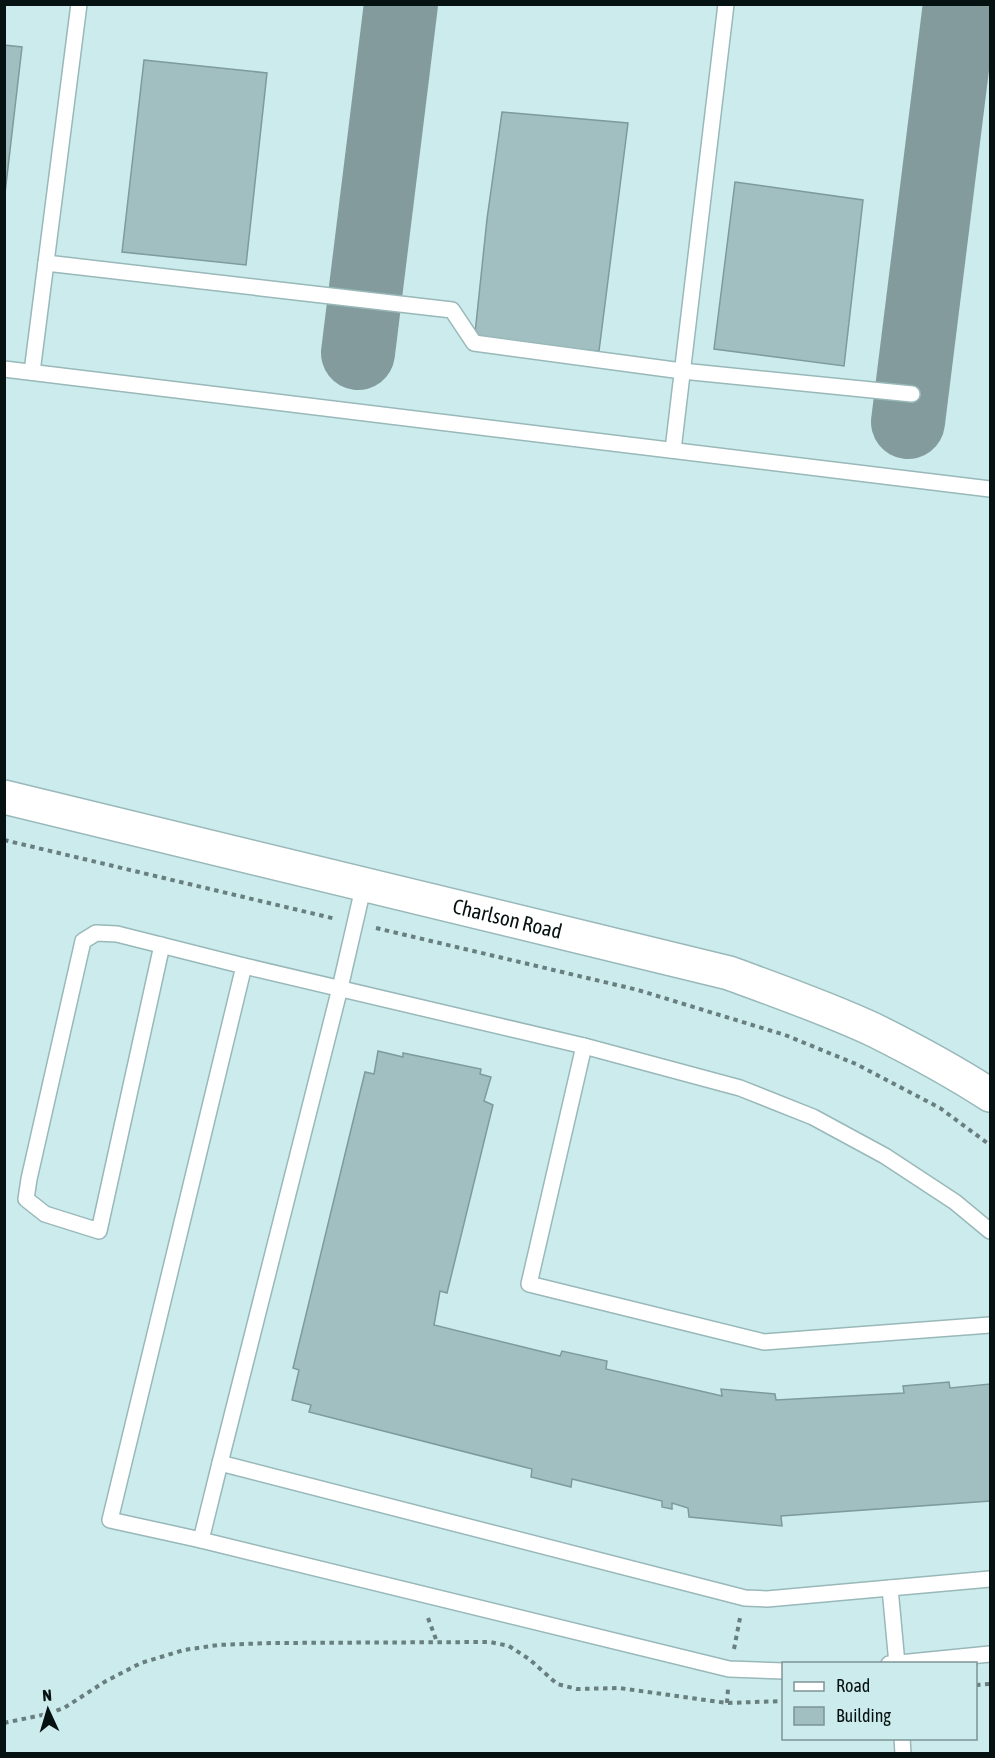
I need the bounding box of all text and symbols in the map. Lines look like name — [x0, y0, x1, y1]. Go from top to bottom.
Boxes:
street label: Charlson Road — [451, 893, 565, 943]
legend — [782, 1662, 977, 1740]
text: Road — [836, 1675, 870, 1696]
north arrow — [18, 1680, 78, 1740]
text: N — [42, 1686, 52, 1704]
text: Building — [836, 1705, 891, 1726]

